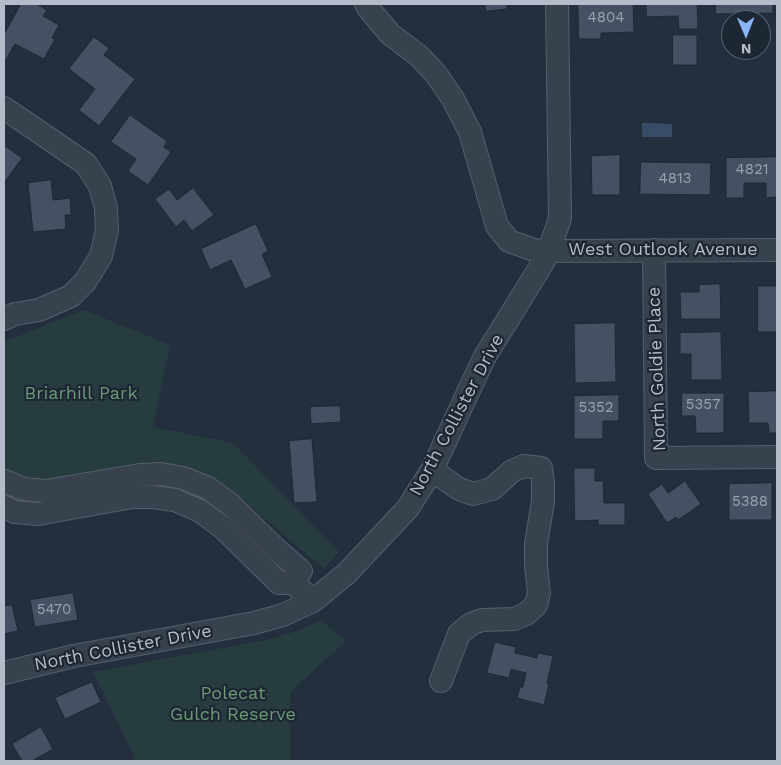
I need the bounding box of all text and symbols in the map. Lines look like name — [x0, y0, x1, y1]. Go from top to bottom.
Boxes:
house number: 4804 — [588, 9, 624, 27]
north arrow — [721, 10, 771, 60]
text: N — [741, 41, 752, 57]
house number: 4821 — [736, 161, 768, 179]
house number: 4813 — [659, 170, 691, 188]
street label: West Outlook Avenue — [568, 239, 758, 261]
street label: North Goldie Place — [643, 286, 671, 452]
street label: North Collister Drive — [405, 330, 509, 500]
park label: Briarhill Park — [24, 383, 138, 405]
house number: 5357 — [686, 396, 720, 414]
house number: 5352 — [579, 399, 613, 417]
house number: 5388 — [732, 493, 768, 511]
house number: 5470 — [37, 601, 71, 619]
street label: North Collister Drive — [33, 620, 213, 676]
park label: Polecat Gulch Reserve — [170, 683, 296, 726]

